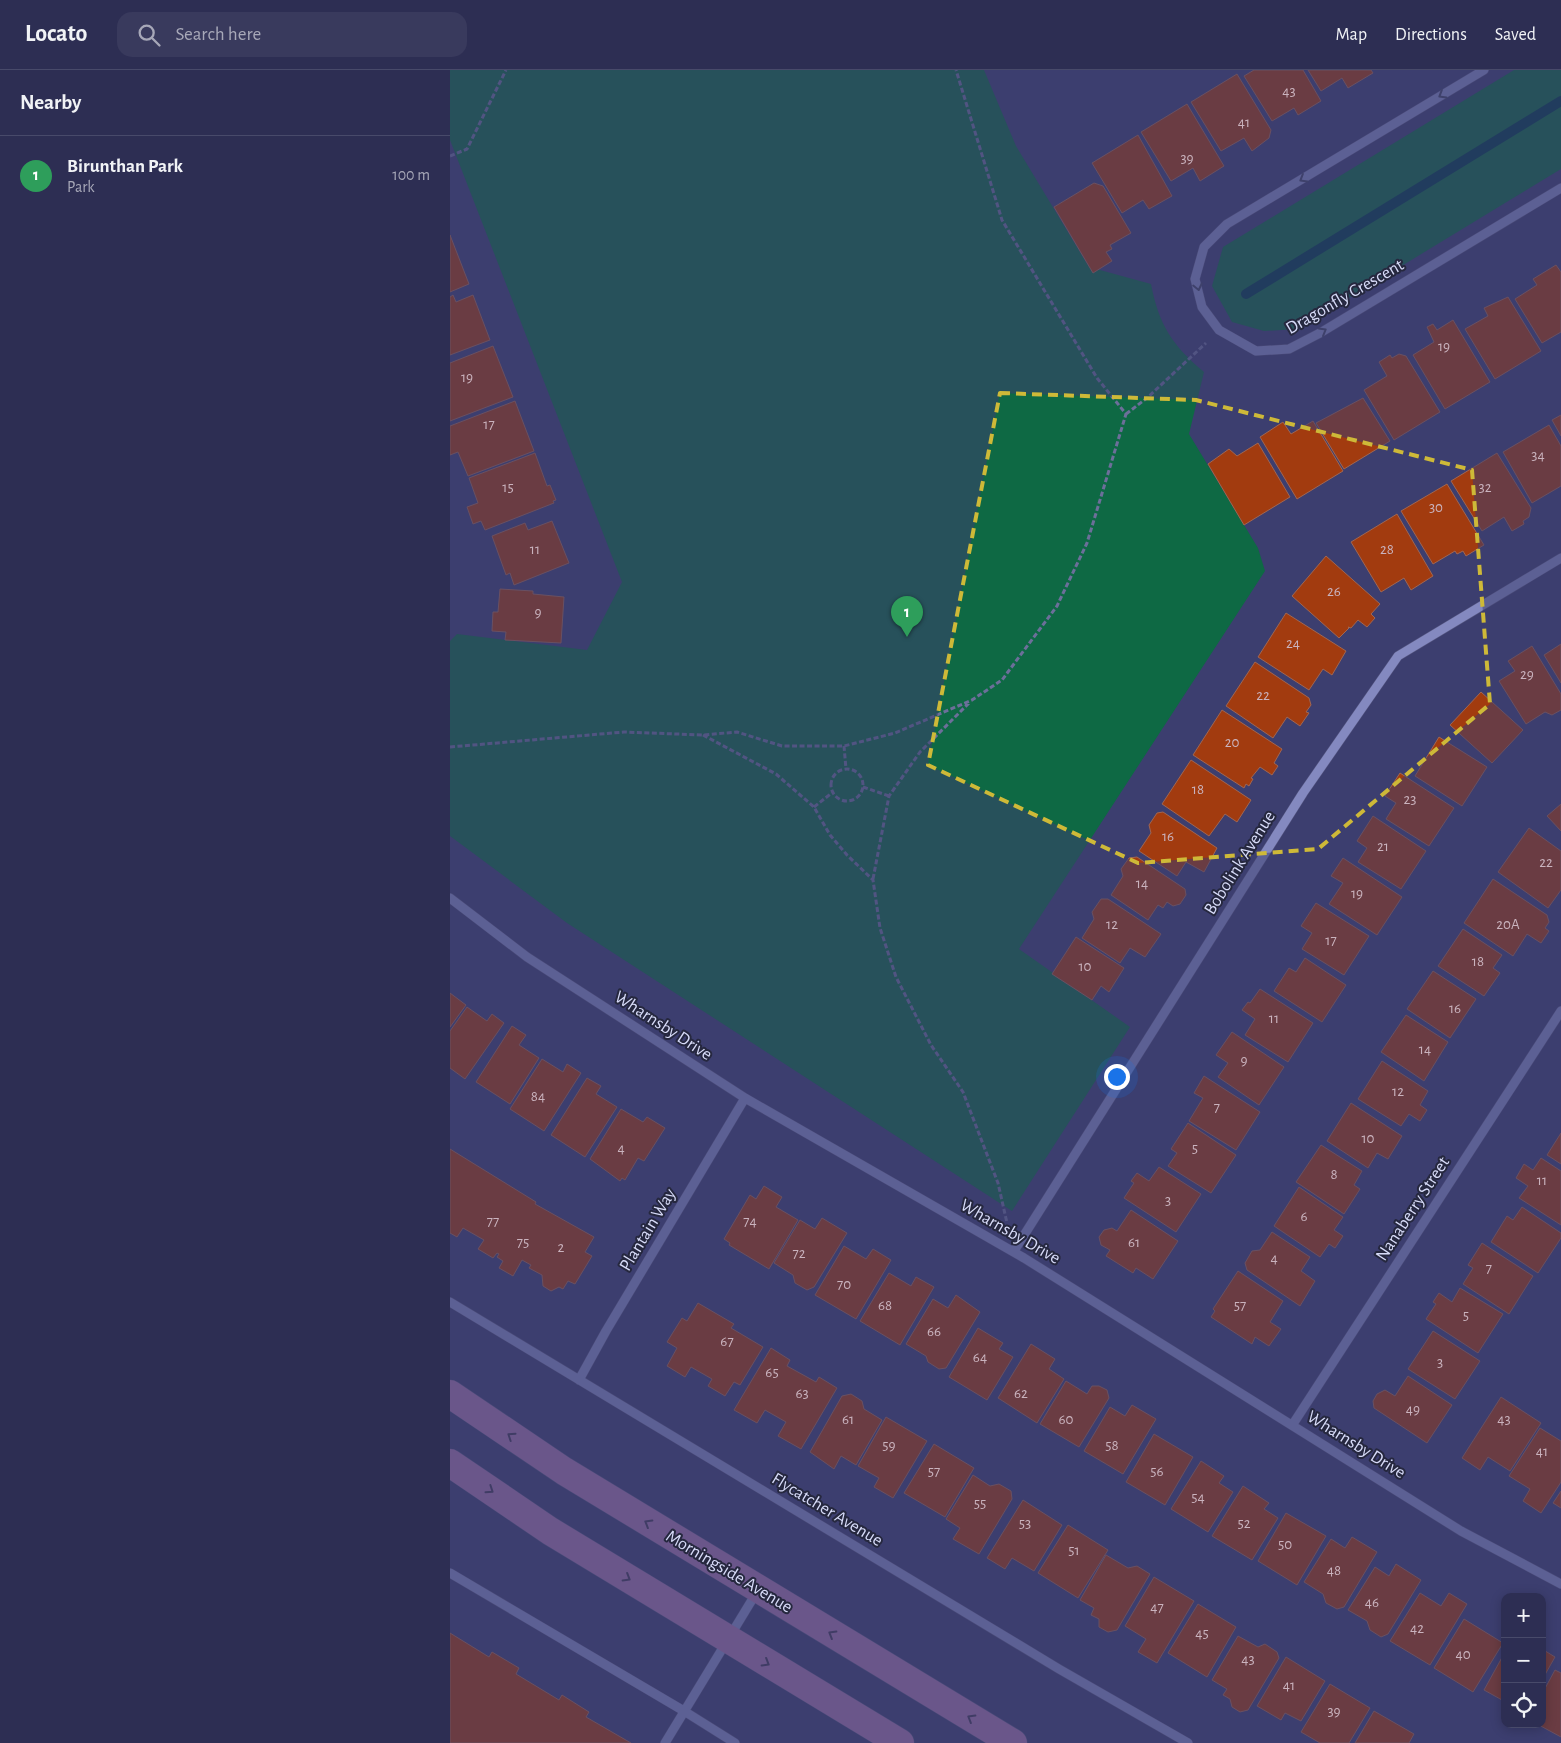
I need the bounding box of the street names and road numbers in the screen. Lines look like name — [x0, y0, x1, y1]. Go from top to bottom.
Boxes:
street label: Dragonfly Crescent — [1283, 256, 1407, 338]
street label: Bobolink Avenue — [1201, 808, 1279, 918]
street label: Wharnsby Drive — [611, 988, 715, 1064]
street label: Nanaberry Street — [1373, 1154, 1453, 1264]
street label: Plantain Way — [616, 1185, 680, 1274]
street label: Wharnsby Drive — [957, 1196, 1063, 1268]
street label: Wharnsby Drive — [1304, 1408, 1408, 1482]
street label: Flycatcher Avenue — [768, 1470, 886, 1550]
street label: Morningside Avenue — [663, 1527, 795, 1617]

